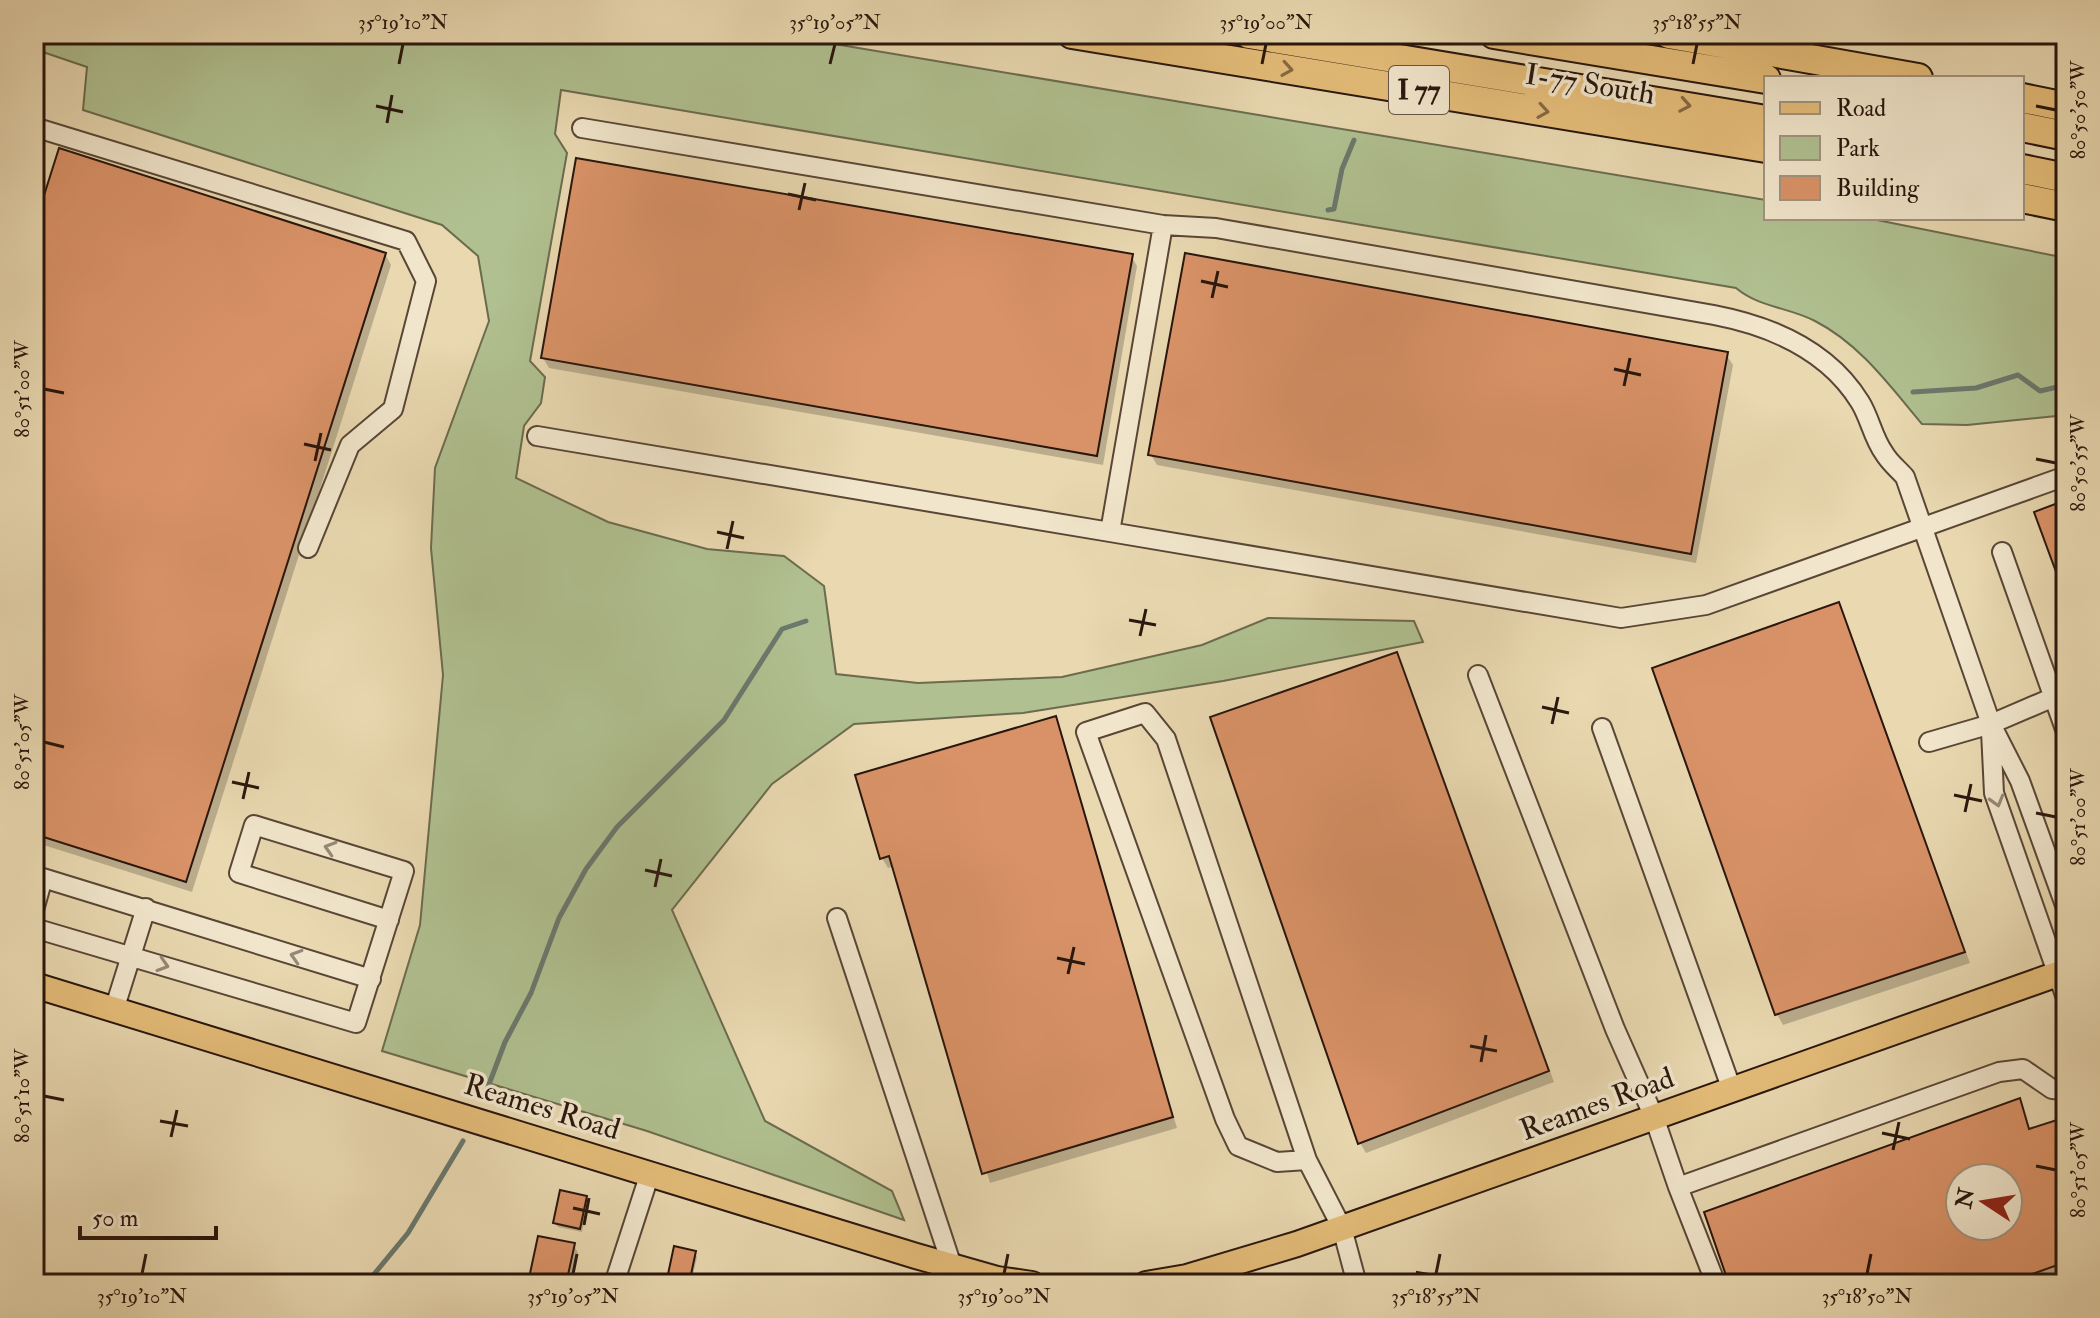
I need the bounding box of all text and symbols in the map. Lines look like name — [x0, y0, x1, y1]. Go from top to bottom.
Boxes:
text: 35°19'10"N — [358, 10, 448, 35]
text: 35°19'05"N — [789, 10, 881, 35]
text: 35°19'00"N — [1219, 10, 1313, 35]
text: 35°18'55"N — [1652, 10, 1742, 35]
street label: I-77 South — [1523, 56, 1658, 113]
one-way arrow — [1280, 60, 1294, 77]
text: 80°50'50"W — [2066, 60, 2091, 159]
road number: I 77 — [1389, 66, 1449, 114]
legend — [1764, 76, 2024, 220]
text: Road — [1836, 93, 1886, 124]
one-way arrow — [1678, 96, 1692, 113]
one-way arrow — [1537, 101, 1550, 118]
text: Park — [1836, 133, 1880, 164]
text: Building — [1836, 173, 1920, 204]
text: 80°51'00"W — [10, 340, 35, 438]
text: 80°50'55"W — [2066, 414, 2091, 512]
text: 80°51'05"W — [10, 693, 35, 790]
text: 80°51'00"W — [2066, 768, 2091, 866]
one-way arrow — [1988, 794, 2005, 808]
one-way arrow — [323, 841, 337, 857]
one-way arrow — [290, 949, 304, 965]
one-way arrow — [155, 956, 169, 972]
text: 80°51'10"W — [10, 1048, 35, 1143]
street label: Reames Road — [1515, 1059, 1679, 1149]
street label: Reames Road — [460, 1066, 625, 1148]
text: 80°51'05"W — [2066, 1121, 2091, 1218]
north arrow — [1944, 1162, 2024, 1242]
text: N — [1949, 1185, 1981, 1212]
scale bar — [80, 1190, 216, 1240]
text: 50 m — [92, 1203, 139, 1234]
text: 35°19'10"N — [97, 1284, 187, 1309]
text: 35°19'05"N — [527, 1284, 619, 1309]
text: 35°19'00"N — [957, 1284, 1051, 1309]
text: 35°18'55"N — [1391, 1284, 1481, 1309]
text: 35°18'50"N — [1822, 1284, 1912, 1309]

